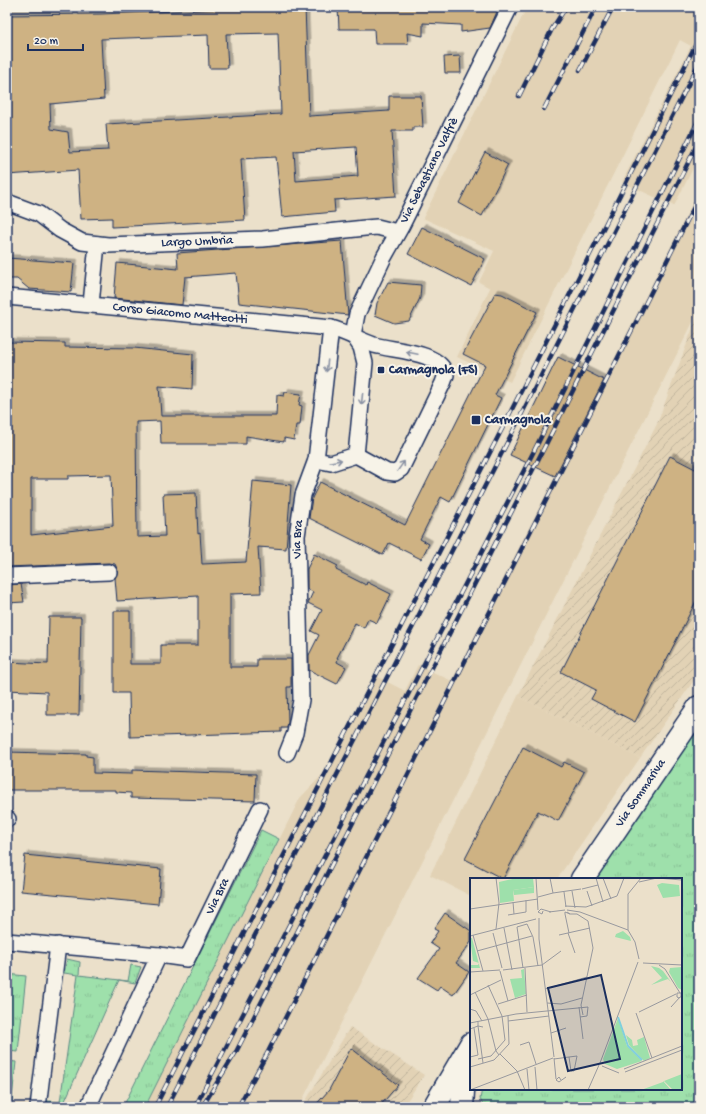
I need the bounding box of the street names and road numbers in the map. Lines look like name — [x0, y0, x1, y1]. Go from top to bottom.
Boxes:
street label: Via Sebastiano Valfrè — [396, 115, 462, 227]
street label: Largo Umbria — [161, 233, 234, 250]
street label: Corso Giacomo Matteotti — [112, 300, 248, 328]
street label: Via Bra — [289, 518, 307, 560]
street label: Via Sommariva — [611, 755, 669, 831]
street label: Via Bra — [202, 875, 233, 918]

